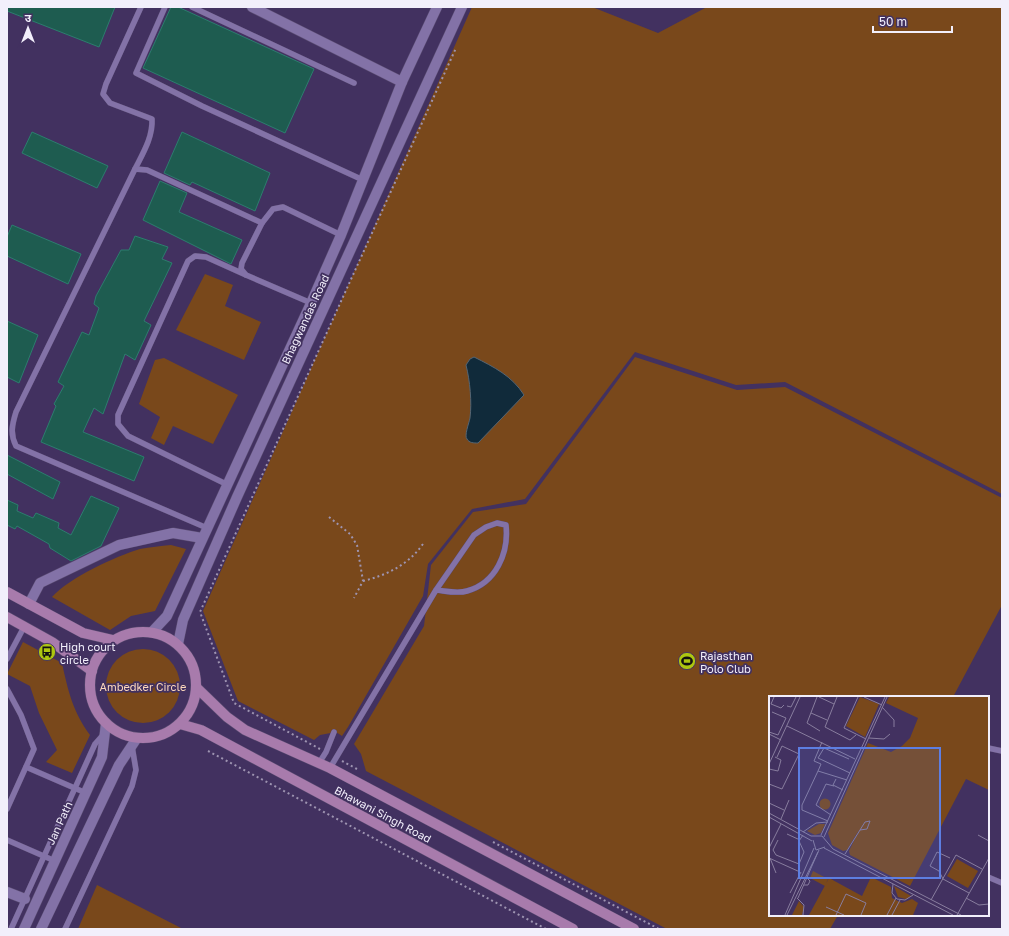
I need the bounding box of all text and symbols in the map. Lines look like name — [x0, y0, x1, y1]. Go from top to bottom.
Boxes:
north arrow — [8, 8, 48, 48]
scale bar — [873, 8, 952, 34]
text: उ — [25, 11, 32, 24]
text: 50 m — [879, 14, 907, 29]
street label: Bhagwandas Road — [279, 272, 331, 366]
place label: High court circle — [60, 640, 116, 666]
bus stop icon: High court circle — [37, 642, 57, 662]
place label: Rajasthan Polo Club — [700, 649, 753, 675]
sports icon: Rajasthan Polo Club — [677, 651, 697, 671]
park label: Ambedker Circle — [100, 680, 186, 693]
inset map — [769, 696, 989, 916]
street label: Bhawani Singh Road — [332, 783, 434, 845]
street label: Jan Path — [43, 799, 75, 847]

